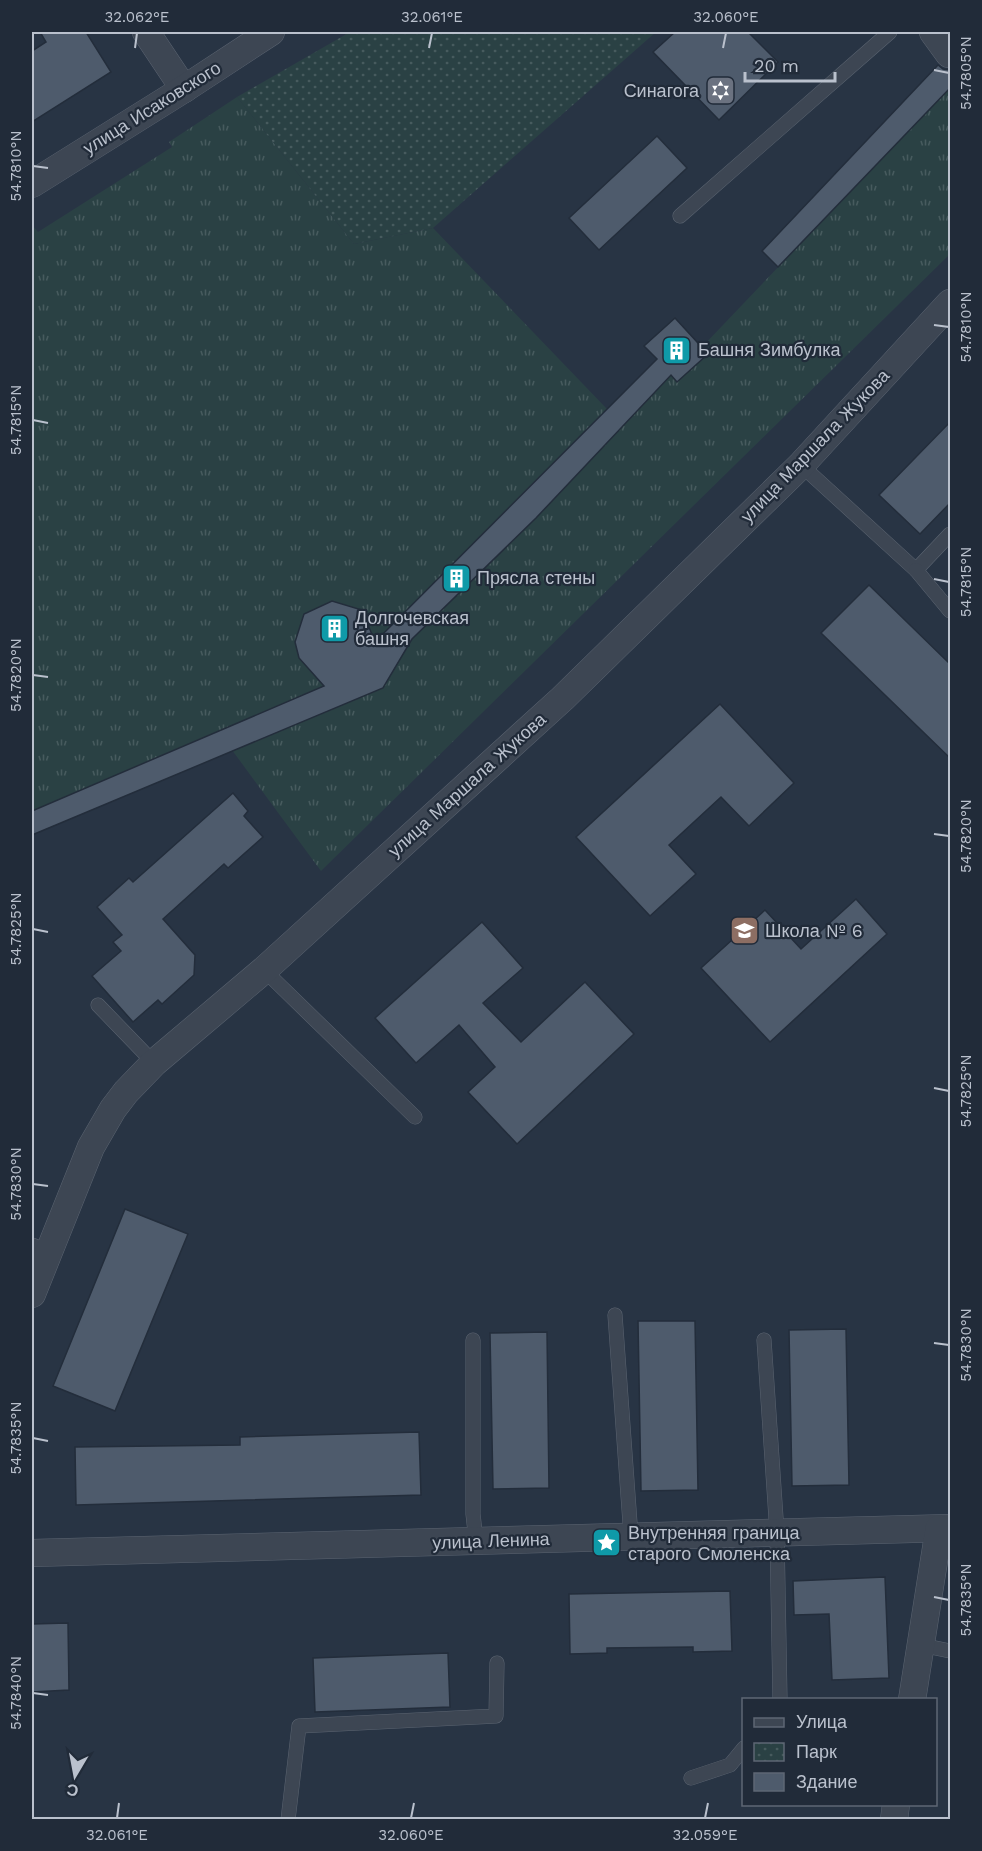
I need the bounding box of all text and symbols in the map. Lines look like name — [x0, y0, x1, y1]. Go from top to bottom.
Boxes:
text: 32.062°E — [105, 8, 169, 26]
text: 32.061°E — [401, 8, 463, 26]
text: 32.060°E — [693, 8, 759, 26]
text: 54.7805°N — [957, 36, 975, 110]
scale bar — [745, 45, 835, 83]
text: 20 m — [754, 55, 799, 76]
street label: улица Исаковского — [79, 57, 224, 158]
synagogue icon: Синагога — [704, 75, 736, 107]
place label: Синагога — [624, 80, 700, 101]
text: 54.7810°N — [7, 131, 25, 201]
text: 54.7810°N — [957, 292, 975, 362]
building icon: Башня Зимбулка — [661, 334, 693, 366]
place label: Башня Зимбулка — [698, 339, 841, 360]
street label: улица Маршала Жукова — [736, 364, 894, 527]
text: 54.7815°N — [7, 385, 25, 455]
text: 54.7815°N — [957, 547, 975, 617]
building icon: Прясла стены — [440, 562, 472, 594]
place label: Прясла стены — [477, 567, 595, 588]
place label: Долгочевская башня — [355, 607, 469, 649]
building icon: Долгочевская башня — [318, 612, 350, 644]
text: 54.7820°N — [7, 638, 25, 712]
street label: улица Маршала Жукова — [384, 708, 551, 861]
text: 54.7820°N — [957, 799, 975, 873]
text: 54.7825°N — [7, 892, 25, 966]
school or university icon: Школа № 6 — [728, 915, 760, 947]
place label: Школа № 6 — [765, 920, 863, 941]
text: 54.7825°N — [957, 1054, 975, 1128]
text: 54.7830°N — [7, 1147, 25, 1221]
text: 54.7830°N — [957, 1308, 975, 1382]
text: 54.7835°N — [7, 1402, 25, 1474]
place label: Внутренняя граница старого Смоленска — [628, 1522, 801, 1564]
place icon: Внутренняя граница старого Смоленска — [591, 1527, 623, 1559]
street label: улица Ленина — [432, 1528, 551, 1553]
text: 54.7835°N — [957, 1564, 975, 1636]
text: 54.7840°N — [7, 1656, 25, 1730]
legend — [742, 1698, 937, 1806]
text: Улица — [796, 1711, 848, 1732]
text: Парк — [796, 1741, 837, 1762]
north arrow — [45, 1746, 105, 1806]
text: Здание — [796, 1771, 857, 1792]
text: С — [65, 1780, 80, 1801]
text: 32.061°E — [86, 1826, 148, 1844]
text: 32.060°E — [378, 1826, 444, 1844]
text: 32.059°E — [673, 1826, 737, 1844]

